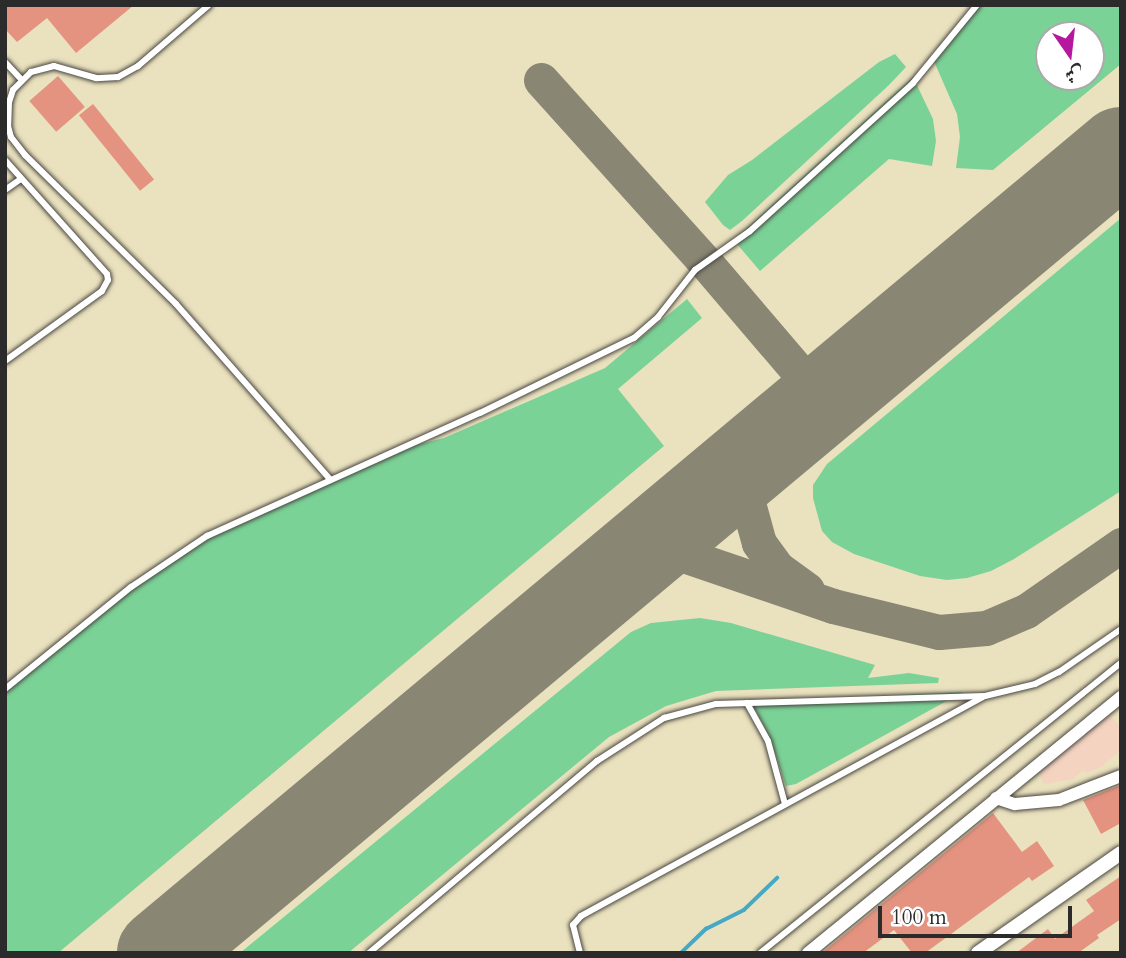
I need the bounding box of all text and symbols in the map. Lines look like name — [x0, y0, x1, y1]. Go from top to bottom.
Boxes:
north arrow — [1035, 21, 1105, 91]
text: ش — [1062, 60, 1087, 89]
scale bar — [881, 892, 1075, 936]
text: 100 m — [891, 903, 947, 932]

